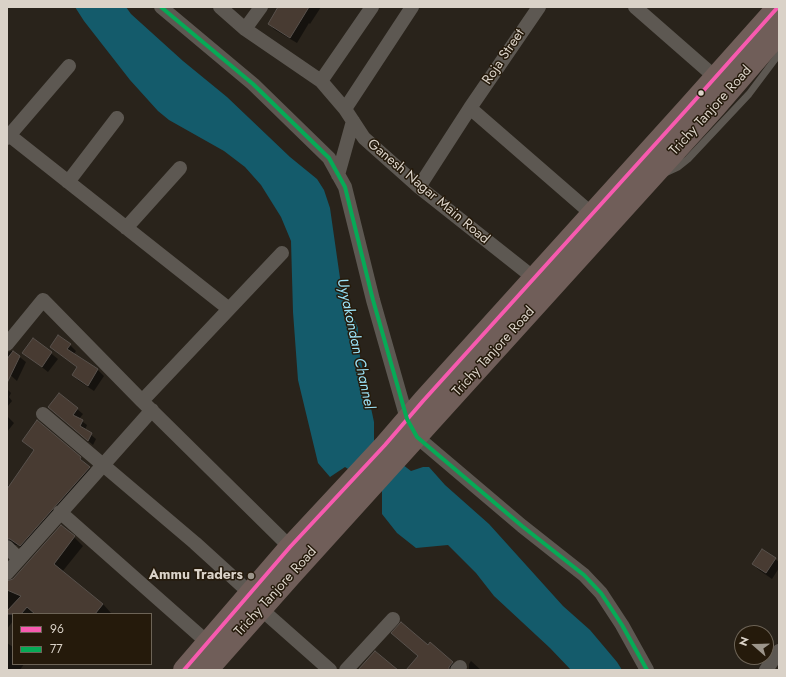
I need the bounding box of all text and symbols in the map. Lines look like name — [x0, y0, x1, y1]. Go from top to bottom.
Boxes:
street label: Roja Street — [479, 26, 529, 88]
street label: Trichy Tanjore Road — [666, 63, 756, 159]
unlabelled marker — [696, 88, 706, 98]
street label: Ganesh Nagar Main Road — [364, 136, 492, 248]
water label: Uyyakondan Channel — [332, 277, 378, 411]
street label: Trichy Tanjore Road — [449, 304, 539, 400]
street label: Trichy Tanjore Road — [231, 544, 321, 640]
place label: Ammu Traders — [149, 568, 243, 584]
marker: Ammu Traders — [246, 571, 256, 581]
legend — [12, 613, 152, 665]
text: 96 — [50, 620, 64, 638]
north arrow — [734, 625, 774, 665]
text: N — [735, 634, 753, 648]
text: 77 — [50, 640, 63, 658]

